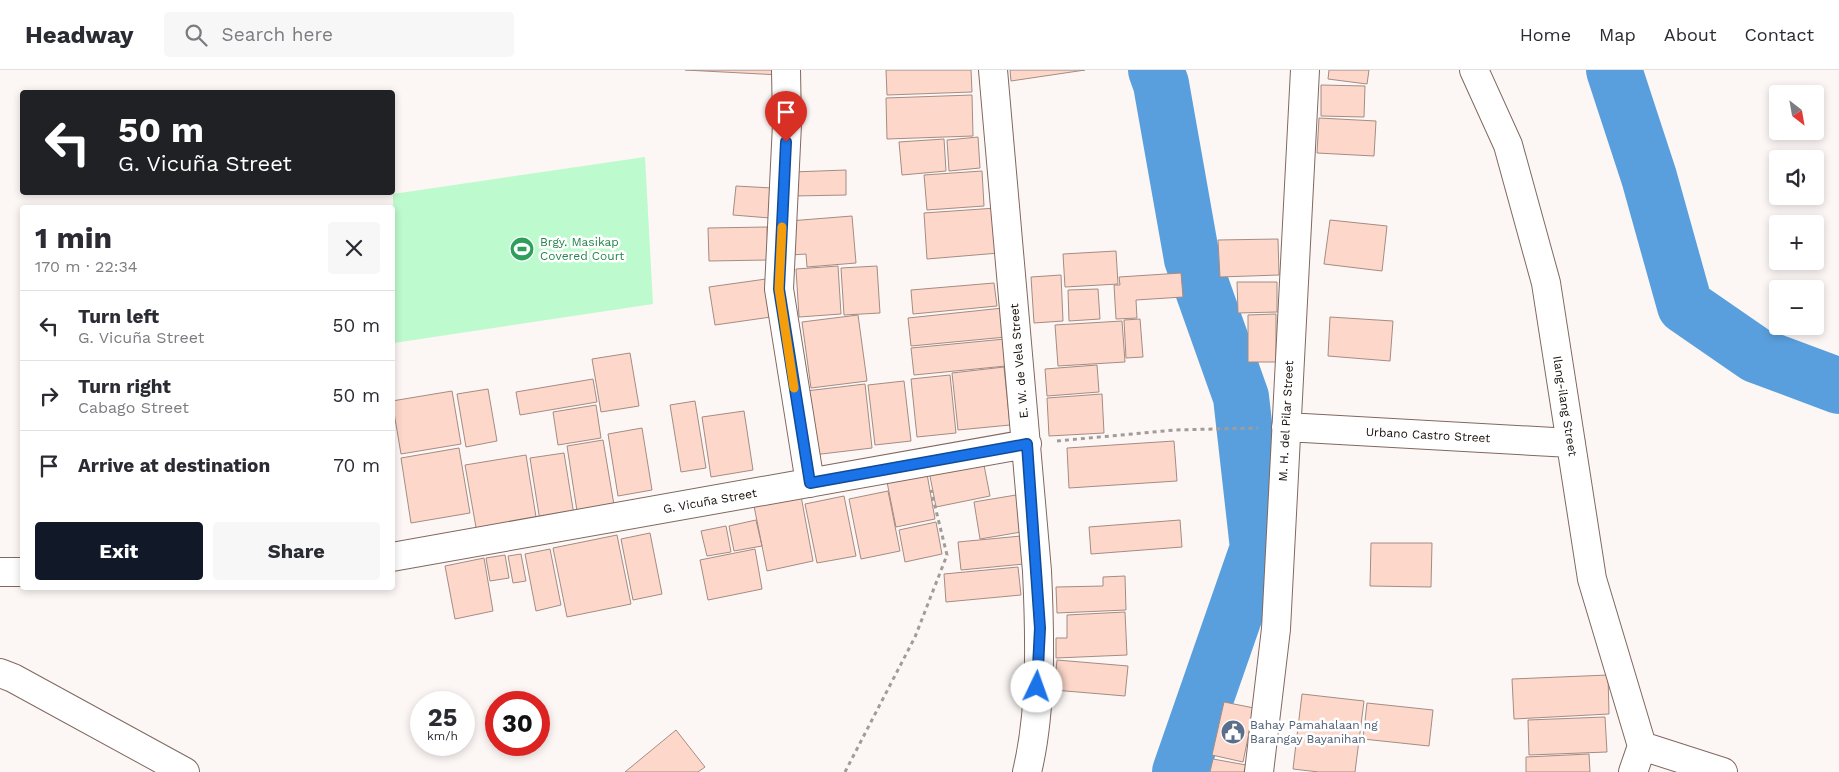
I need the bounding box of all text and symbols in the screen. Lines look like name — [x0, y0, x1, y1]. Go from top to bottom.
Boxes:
search box — [164, 12, 514, 57]
text: Headway — [25, 21, 134, 49]
icon: search — [182, 21, 210, 49]
text: Search here — [222, 23, 333, 46]
text: Home — [1520, 24, 1571, 45]
text: Map — [1599, 24, 1636, 45]
text: About — [1664, 24, 1716, 45]
text: Contact — [1744, 24, 1814, 45]
north arrow — [1769, 85, 1824, 140]
map controls — [1769, 85, 1824, 335]
pin — [765, 91, 807, 142]
icon: arrive — [772, 98, 800, 126]
text: 50 m — [118, 109, 204, 151]
icon: left — [35, 110, 100, 175]
button: sound — [1769, 150, 1824, 205]
text: G. Vicuña Street — [118, 151, 292, 176]
button: + — [1769, 215, 1824, 270]
text: 1 min — [35, 220, 112, 255]
button: close — [328, 222, 380, 274]
place label: Brgy. Masikap Covered Court — [540, 235, 624, 263]
sports icon: Brgy. Masikap Covered Court — [509, 236, 535, 262]
text: 170 m · 22:34 — [35, 257, 138, 276]
button: − — [1769, 280, 1824, 335]
street label: E. W. de Vela Street — [1007, 303, 1031, 419]
text: Turn left — [78, 305, 159, 328]
icon: left — [35, 312, 63, 340]
text: 50 m — [333, 314, 380, 337]
text: G. Vicuña Street — [78, 328, 204, 347]
street label: Ilang-ilang Street — [1550, 355, 1580, 457]
street label: M. H. del Pilar Street — [1276, 360, 1296, 482]
text: Turn right — [78, 375, 171, 398]
icon: right — [35, 382, 63, 410]
text: 50 m — [333, 384, 380, 407]
text: Cabago Street — [78, 398, 189, 417]
street label: Urbano Castro Street — [1365, 425, 1491, 445]
icon: arrive — [35, 452, 63, 480]
text: Arrive at destination — [78, 454, 270, 477]
text: 70 m — [333, 454, 380, 477]
street label: G. Vicuña Street — [662, 486, 758, 516]
button: Exit — [35, 522, 203, 580]
button: Share — [213, 522, 380, 580]
position arrow — [1010, 660, 1062, 712]
speed limit sign: 30 — [485, 691, 550, 756]
text: 25 — [428, 703, 457, 732]
place label: Bahay Pamahalaan ng Barangay Bayanihan — [1250, 718, 1378, 746]
public building icon: Bahay Pamahalaan ng Barangay Bayanihan — [1220, 719, 1246, 745]
text: km/h — [427, 729, 458, 743]

